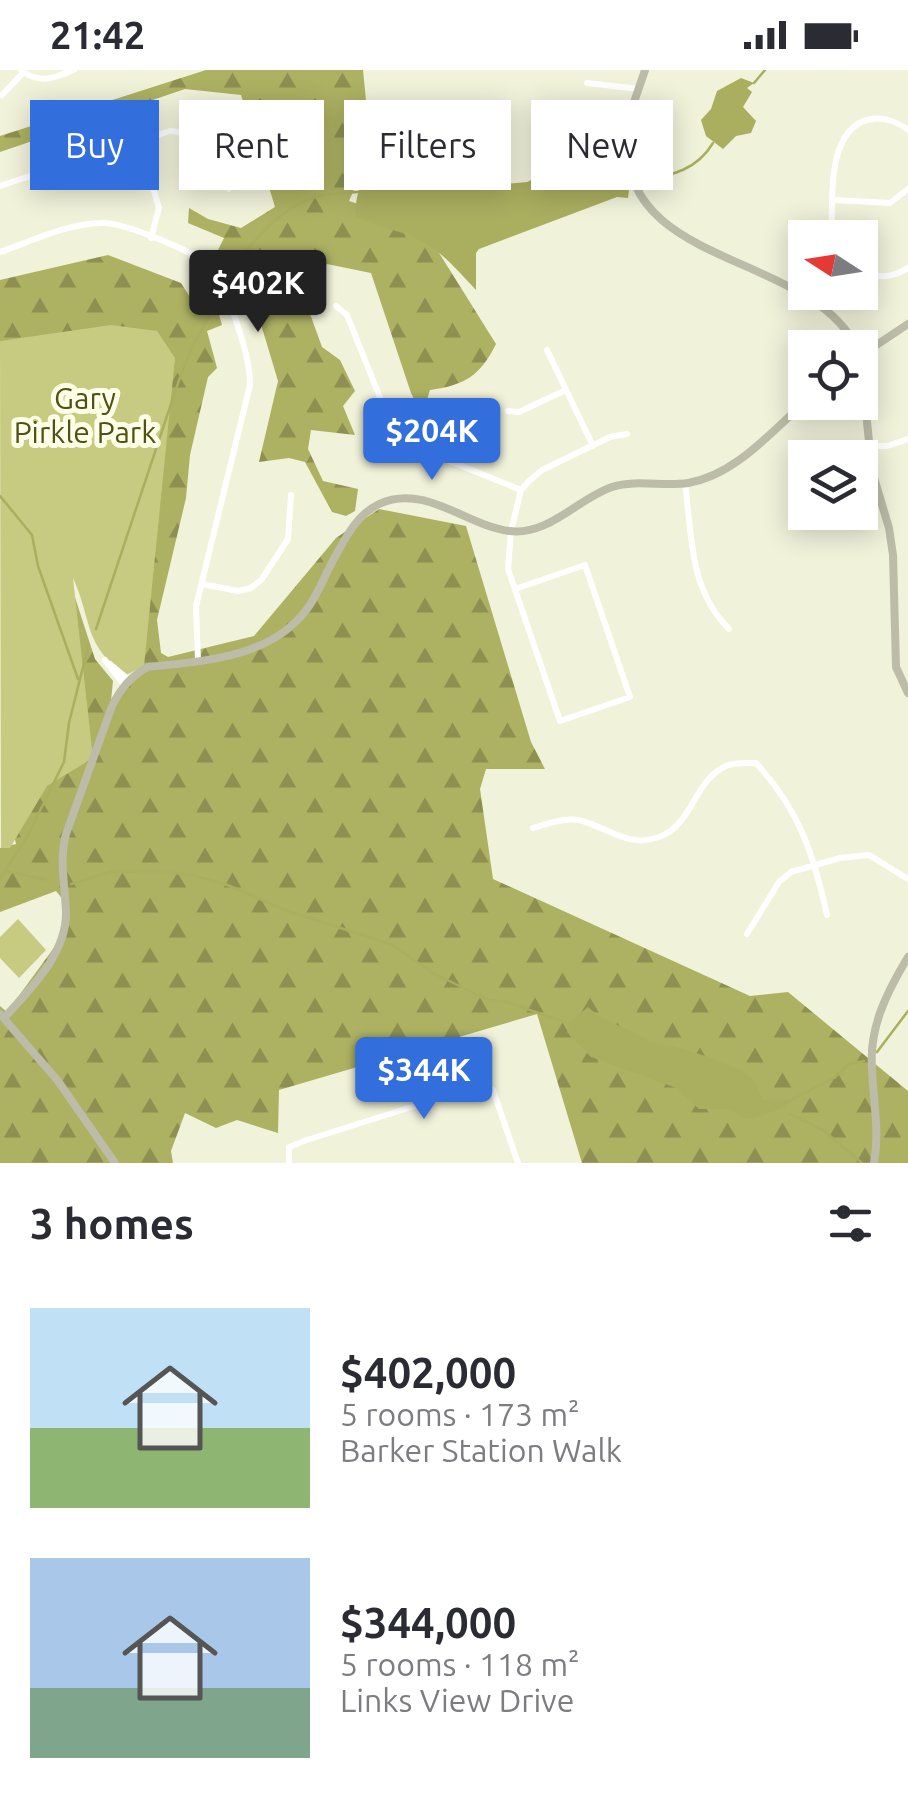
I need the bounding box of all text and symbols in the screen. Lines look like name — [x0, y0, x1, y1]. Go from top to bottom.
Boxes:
text: 21:42 — [50, 14, 145, 56]
chip: Buy — [30, 100, 159, 190]
chip: Rent — [179, 100, 324, 190]
chip: Filters — [344, 100, 511, 190]
chip: New — [531, 100, 673, 190]
north arrow — [788, 220, 878, 310]
map controls — [788, 220, 878, 530]
pin: $402K — [188, 250, 328, 335]
text: $402K — [211, 264, 305, 300]
button: locate — [788, 330, 878, 420]
park label: Gary Pirkle Park — [14, 381, 156, 449]
pin: $204K — [362, 398, 502, 483]
text: $204K — [385, 412, 479, 448]
button: layers — [788, 440, 878, 530]
pin: $344K — [354, 1037, 494, 1122]
text: $344K — [377, 1051, 471, 1087]
icon: filters — [823, 1196, 878, 1251]
text: 3 homes — [30, 1200, 194, 1247]
icon: home — [110, 1348, 230, 1468]
text: $402,000 — [340, 1349, 516, 1396]
text: 5 rooms · 173 m² — [340, 1396, 580, 1432]
text: Barker Station Walk — [340, 1432, 622, 1468]
icon: home — [110, 1598, 230, 1718]
text: $344,000 — [340, 1599, 516, 1646]
text: 5 rooms · 118 m² — [340, 1646, 580, 1682]
text: Links View Drive — [340, 1682, 574, 1718]

